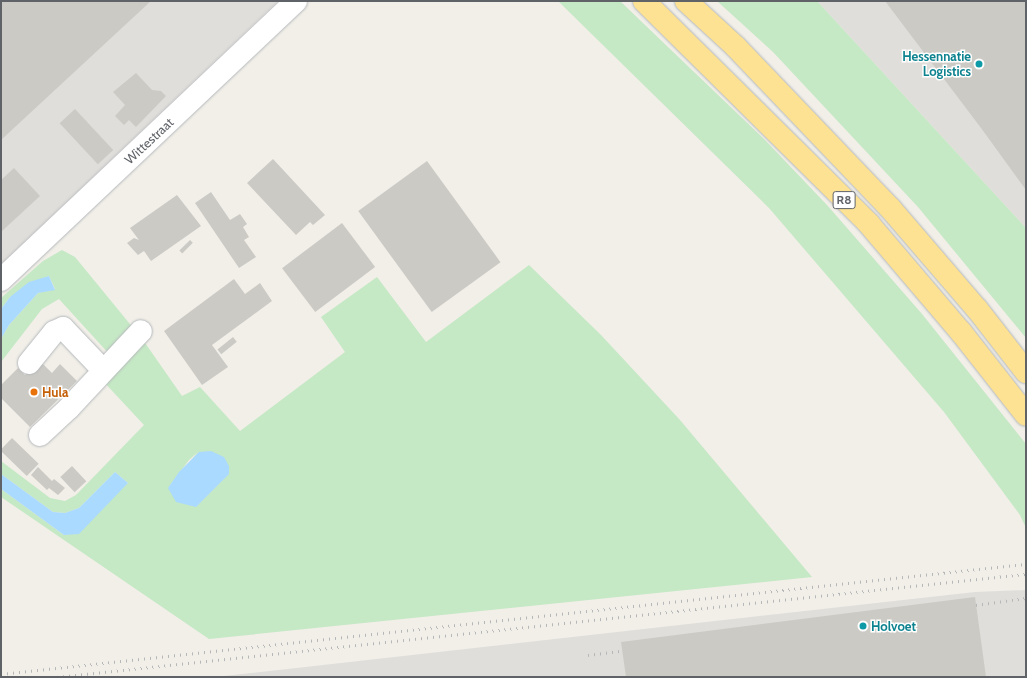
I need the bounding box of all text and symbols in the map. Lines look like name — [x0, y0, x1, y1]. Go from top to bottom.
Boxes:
place label: Hessennatie Logistics — [902, 49, 971, 80]
marker: Hessennatie Logistics — [974, 59, 984, 69]
street label: Wittestraat — [121, 115, 177, 167]
road number: R8 — [832, 190, 856, 210]
place label: Hula — [42, 384, 68, 400]
marker: Hula — [29, 387, 39, 397]
place label: Holvoet — [871, 618, 916, 634]
marker: Holvoet — [858, 621, 868, 631]

